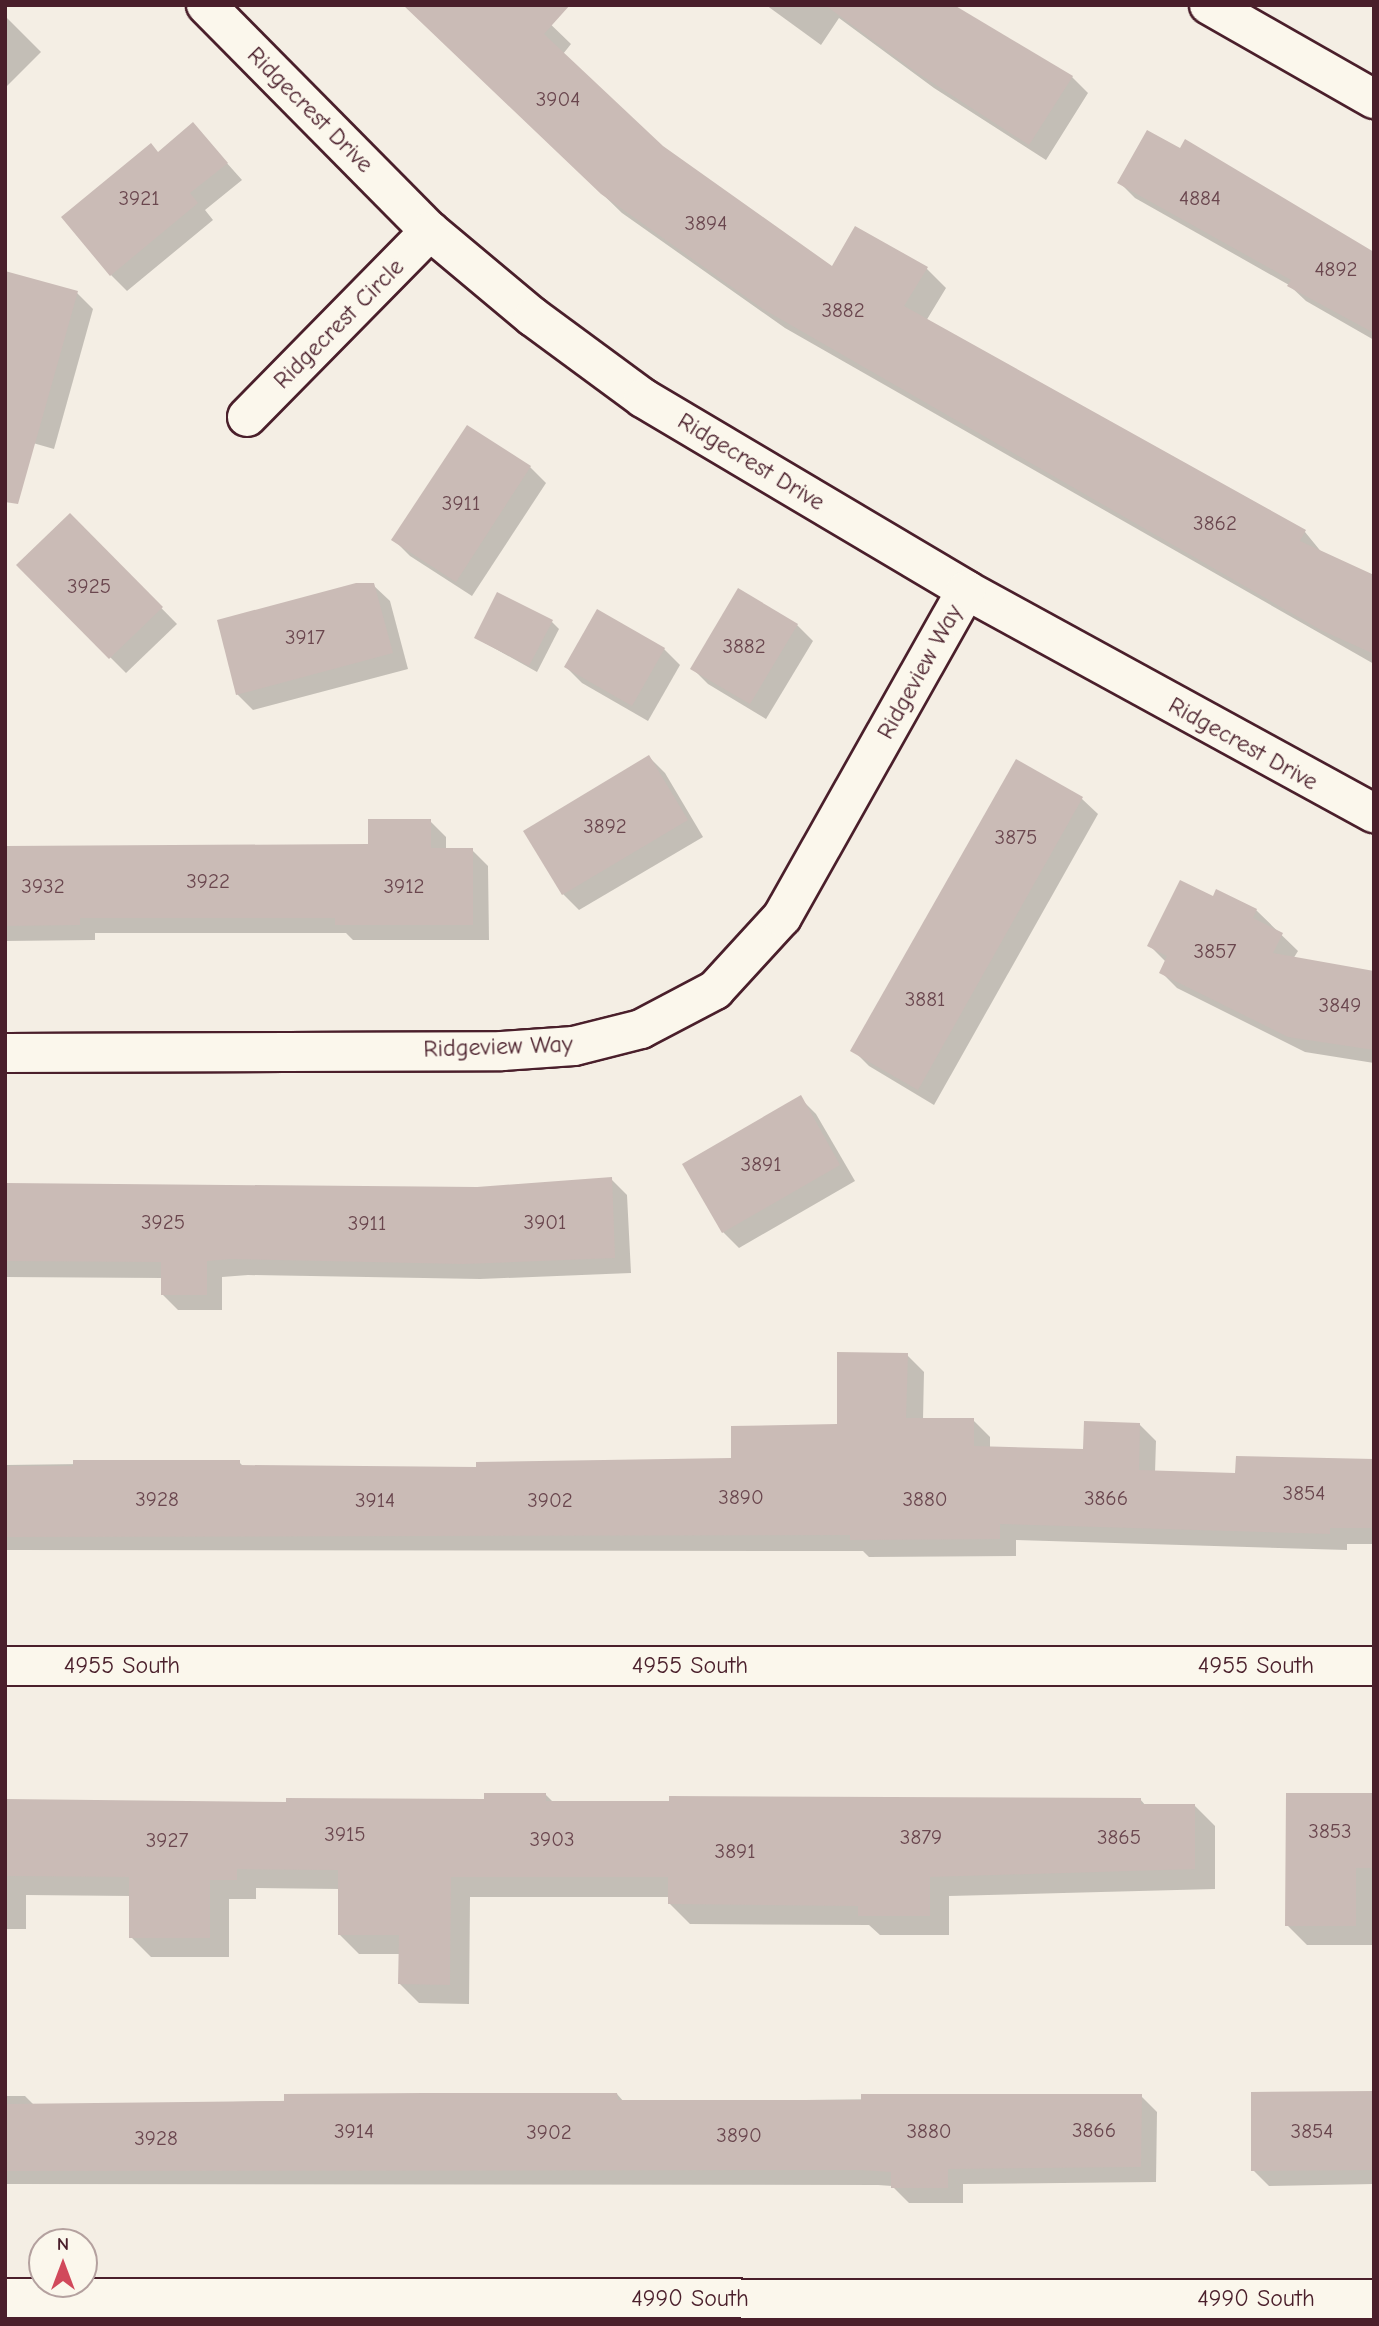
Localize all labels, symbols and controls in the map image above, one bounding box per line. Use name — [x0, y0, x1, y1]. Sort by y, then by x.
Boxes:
street label: Ridgecrest Drive — [241, 41, 379, 179]
house number: 3904 — [536, 86, 580, 112]
house number: 3921 — [118, 185, 160, 211]
house number: 4884 — [1179, 185, 1221, 211]
house number: 3894 — [685, 210, 727, 236]
street label: Ridgecrest Circle — [268, 253, 410, 395]
house number: 4892 — [1314, 256, 1358, 282]
house number: 3882 — [821, 297, 865, 323]
street label: Ridgecrest Drive — [672, 407, 830, 517]
house number: 3911 — [442, 490, 480, 516]
house number: 3862 — [1193, 510, 1237, 536]
house number: 3925 — [67, 573, 111, 599]
street label: Ridgeview Way — [871, 600, 969, 744]
house number: 3917 — [285, 624, 325, 650]
house number: 3882 — [722, 633, 766, 659]
street label: Ridgecrest Drive — [1163, 691, 1323, 797]
house number: 3892 — [583, 813, 627, 839]
house number: 3875 — [995, 824, 1037, 850]
house number: 3922 — [186, 868, 230, 894]
house number: 3932 — [21, 873, 65, 899]
house number: 3912 — [383, 873, 425, 899]
house number: 3857 — [1194, 938, 1236, 964]
house number: 3881 — [905, 986, 945, 1012]
house number: 3849 — [1319, 992, 1361, 1018]
street label: Ridgeview Way — [423, 1030, 573, 1064]
house number: 3891 — [741, 1151, 781, 1177]
house number: 3925 — [141, 1209, 185, 1235]
house number: 3901 — [524, 1209, 566, 1235]
house number: 3911 — [348, 1210, 386, 1236]
house number: 3854 — [1283, 1480, 1325, 1506]
house number: 3890 — [718, 1484, 764, 1510]
house number: 3866 — [1084, 1485, 1128, 1511]
house number: 3928 — [135, 1486, 179, 1512]
house number: 3880 — [902, 1486, 948, 1512]
house number: 3914 — [355, 1487, 395, 1513]
house number: 3902 — [527, 1487, 573, 1513]
street label: 4955 South — [64, 1652, 180, 1680]
street label: 4955 South — [632, 1652, 748, 1680]
street label: 4955 South — [1198, 1652, 1314, 1680]
house number: 3853 — [1308, 1818, 1352, 1844]
house number: 3915 — [324, 1821, 366, 1847]
house number: 3879 — [900, 1824, 942, 1850]
house number: 3865 — [1097, 1824, 1141, 1850]
house number: 3903 — [529, 1826, 575, 1852]
house number: 3927 — [146, 1827, 188, 1853]
house number: 3891 — [715, 1838, 755, 1864]
house number: 3866 — [1072, 2117, 1116, 2143]
house number: 3914 — [334, 2118, 374, 2144]
house number: 3880 — [906, 2118, 952, 2144]
house number: 3854 — [1291, 2118, 1333, 2144]
house number: 3902 — [526, 2119, 572, 2145]
house number: 3890 — [716, 2122, 762, 2148]
house number: 3928 — [134, 2125, 178, 2151]
north arrow — [28, 2228, 98, 2298]
text: N — [57, 2233, 69, 2255]
street label: 4990 South — [631, 2285, 749, 2313]
street label: 4990 South — [1197, 2285, 1315, 2313]

